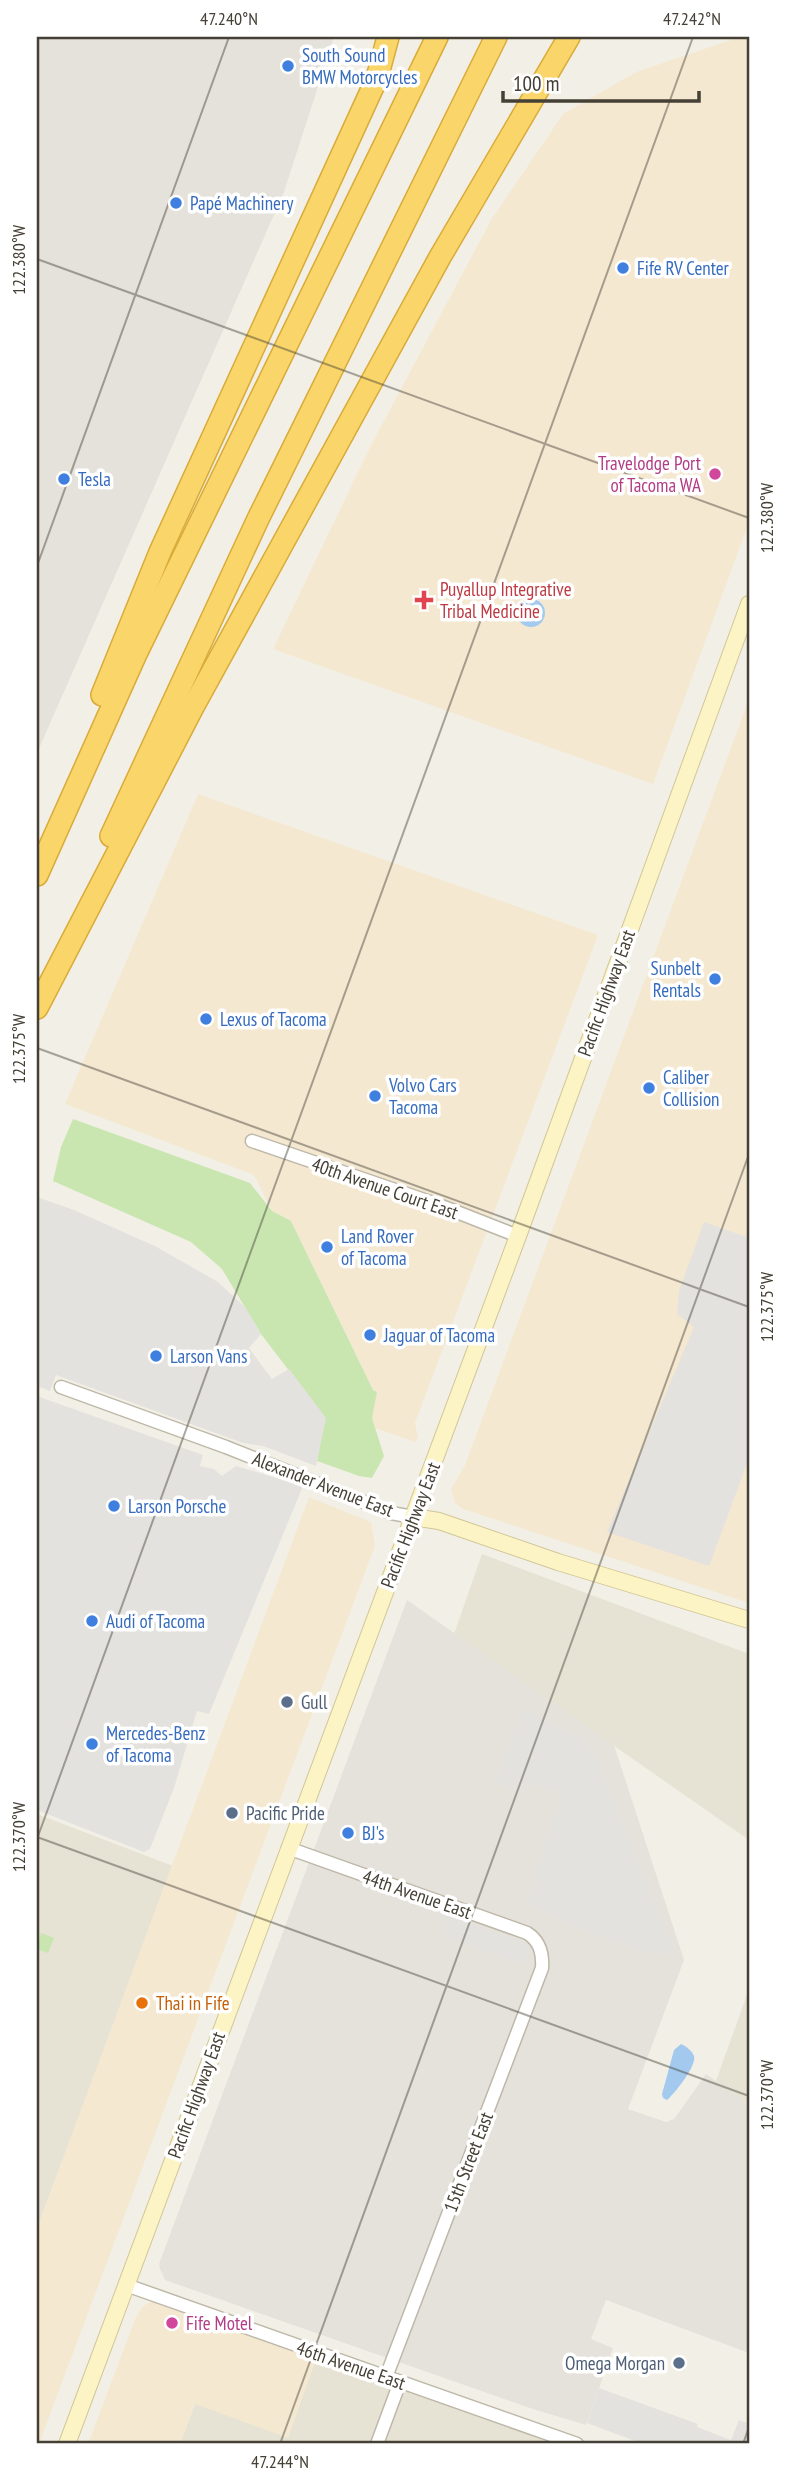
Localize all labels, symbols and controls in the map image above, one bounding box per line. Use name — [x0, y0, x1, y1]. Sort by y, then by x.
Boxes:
text: 47.240°N — [200, 7, 258, 30]
text: 47.242°N — [663, 7, 721, 30]
place label: South Sound BMW Motorcycles — [302, 43, 417, 89]
marker: South Sound BMW Motorcycles — [280, 58, 296, 74]
scale bar — [503, 60, 698, 104]
text: 100 m — [513, 70, 559, 97]
place label: Papé Machinery — [190, 191, 294, 215]
marker: Papé Machinery — [168, 195, 184, 211]
text: 122.380°W — [7, 225, 30, 295]
place label: Fife RV Center — [637, 256, 730, 280]
marker: Fife RV Center — [615, 260, 631, 276]
place label: Travelodge Port of Tacoma WA — [598, 451, 702, 497]
marker: Travelodge Port of Tacoma WA — [707, 466, 723, 482]
place label: Tesla — [78, 467, 111, 491]
marker: Tesla — [56, 471, 72, 487]
text: 122.380°W — [755, 483, 778, 553]
place label: Puyallup Integrative Tribal Medicine — [440, 577, 572, 623]
marker: Puyallup Integrative Tribal Medicine — [414, 590, 434, 610]
street label: Pacific Highway East — [572, 926, 640, 1060]
place label: Sunbelt Rentals — [651, 956, 702, 1002]
marker: Sunbelt Rentals — [707, 971, 723, 987]
place label: Lexus of Tacoma — [220, 1007, 327, 1031]
marker: Lexus of Tacoma — [198, 1011, 214, 1027]
text: 122.375°W — [7, 1014, 30, 1084]
place label: Caliber Collision — [663, 1065, 719, 1111]
place label: Volvo Cars Tacoma — [388, 1073, 457, 1119]
marker: Caliber Collision — [641, 1080, 657, 1096]
marker: Volvo Cars Tacoma — [367, 1088, 383, 1104]
street label: 40th Avenue Court East — [309, 1152, 462, 1225]
place label: Land Rover of Tacoma — [341, 1224, 414, 1270]
marker: Land Rover of Tacoma — [319, 1239, 335, 1255]
text: 122.375°W — [755, 1272, 778, 1342]
place label: Jaguar of Tacoma — [383, 1323, 495, 1347]
marker: Jaguar of Tacoma — [362, 1327, 378, 1343]
place label: Larson Vans — [170, 1344, 247, 1368]
marker: Larson Vans — [148, 1348, 164, 1364]
street label: Alexander Avenue East — [249, 1446, 398, 1522]
street label: Pacific Highway East — [375, 1458, 445, 1591]
place label: Larson Porsche — [128, 1494, 226, 1518]
marker: Larson Porsche — [106, 1498, 122, 1514]
place label: Audi of Tacoma — [106, 1609, 205, 1633]
marker: Audi of Tacoma — [84, 1613, 100, 1629]
place label: Gull — [301, 1690, 328, 1714]
marker: Gull — [279, 1694, 295, 1710]
place label: Mercedes-Benz of Tacoma — [106, 1721, 206, 1767]
marker: Mercedes-Benz of Tacoma — [84, 1736, 100, 1752]
place label: Pacific Pride — [246, 1801, 325, 1825]
text: 122.370°W — [7, 1802, 30, 1872]
marker: Pacific Pride — [224, 1805, 240, 1821]
place label: BJ's — [362, 1821, 384, 1845]
marker: BJ's — [340, 1825, 356, 1841]
street label: 44th Avenue East — [359, 1864, 475, 1924]
place label: Thai in Fife — [156, 1991, 230, 2015]
marker: Thai in Fife — [134, 1995, 150, 2011]
street label: Pacific Highway East — [162, 2028, 230, 2162]
text: 122.370°W — [755, 2060, 778, 2130]
street label: 15th Street East — [438, 2108, 498, 2216]
place label: Fife Motel — [186, 2311, 253, 2335]
marker: Fife Motel — [164, 2315, 180, 2331]
street label: 46th Avenue East — [293, 2335, 409, 2395]
place label: Omega Morgan — [565, 2351, 665, 2375]
marker: Omega Morgan — [671, 2355, 687, 2371]
text: 47.244°N — [251, 2450, 309, 2473]

